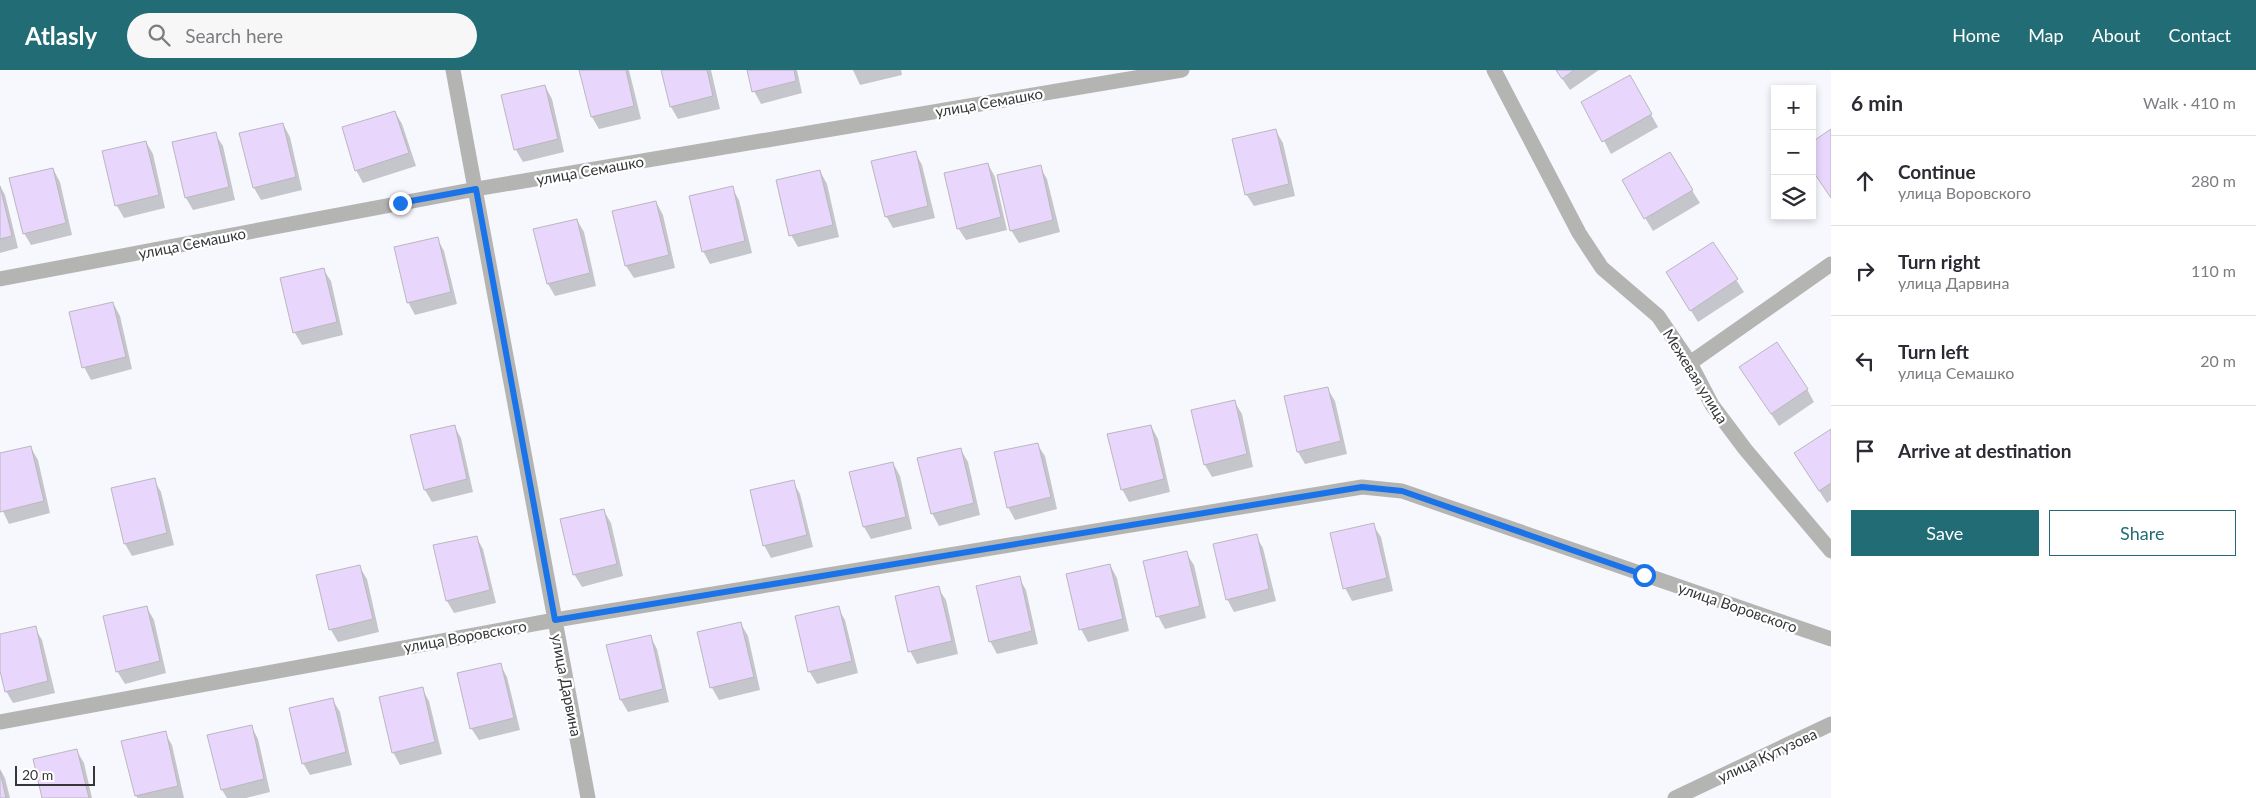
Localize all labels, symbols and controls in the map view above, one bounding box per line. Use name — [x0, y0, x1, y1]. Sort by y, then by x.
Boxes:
search box — [127, 13, 477, 58]
text: Atlasly — [25, 21, 97, 50]
icon: search — [145, 21, 173, 49]
text: Search here — [185, 24, 283, 47]
text: Home — [1952, 24, 2000, 46]
text: Map — [2028, 24, 2064, 46]
text: About — [2092, 24, 2141, 46]
text: Contact — [2169, 24, 2231, 46]
street label: улица Семашко — [934, 84, 1044, 120]
map controls — [1771, 85, 1816, 220]
button: + — [1771, 85, 1816, 130]
text: 6 min — [1851, 90, 1903, 115]
text: Walk · 410 m — [2143, 93, 2236, 112]
button: − — [1771, 130, 1816, 175]
street label: улица Семашко — [535, 152, 645, 188]
text: Continue — [1898, 160, 1976, 183]
icon: ahead — [1851, 167, 1879, 195]
text: 280 m — [2191, 171, 2236, 190]
button: layers — [1771, 175, 1816, 220]
text: улица Воровского — [1898, 183, 2031, 202]
route end — [389, 192, 412, 215]
street label: улица Семашко — [137, 224, 247, 262]
text: Turn right — [1898, 250, 1980, 273]
icon: right — [1851, 257, 1879, 285]
text: 110 m — [2191, 261, 2236, 280]
text: улица Дарвина — [1898, 273, 2009, 292]
street label: Межевая улица — [1660, 325, 1732, 427]
text: Turn left — [1898, 340, 1969, 363]
icon: left — [1851, 347, 1879, 375]
text: 20 m — [2200, 351, 2236, 370]
text: улица Семашко — [1898, 363, 2014, 382]
icon: arrive — [1851, 437, 1879, 465]
text: Arrive at destination — [1898, 439, 2071, 462]
button: Save — [1851, 510, 2039, 556]
button: Share — [2049, 510, 2236, 556]
route start — [1633, 564, 1656, 587]
street label: улица Воровского — [1676, 578, 1800, 636]
street label: улица Воровского — [402, 616, 528, 656]
street label: улица Дарвина — [548, 632, 586, 738]
street label: улица Кутузова — [1715, 724, 1819, 786]
scale bar — [15, 763, 95, 786]
text: 20 m — [22, 766, 53, 783]

